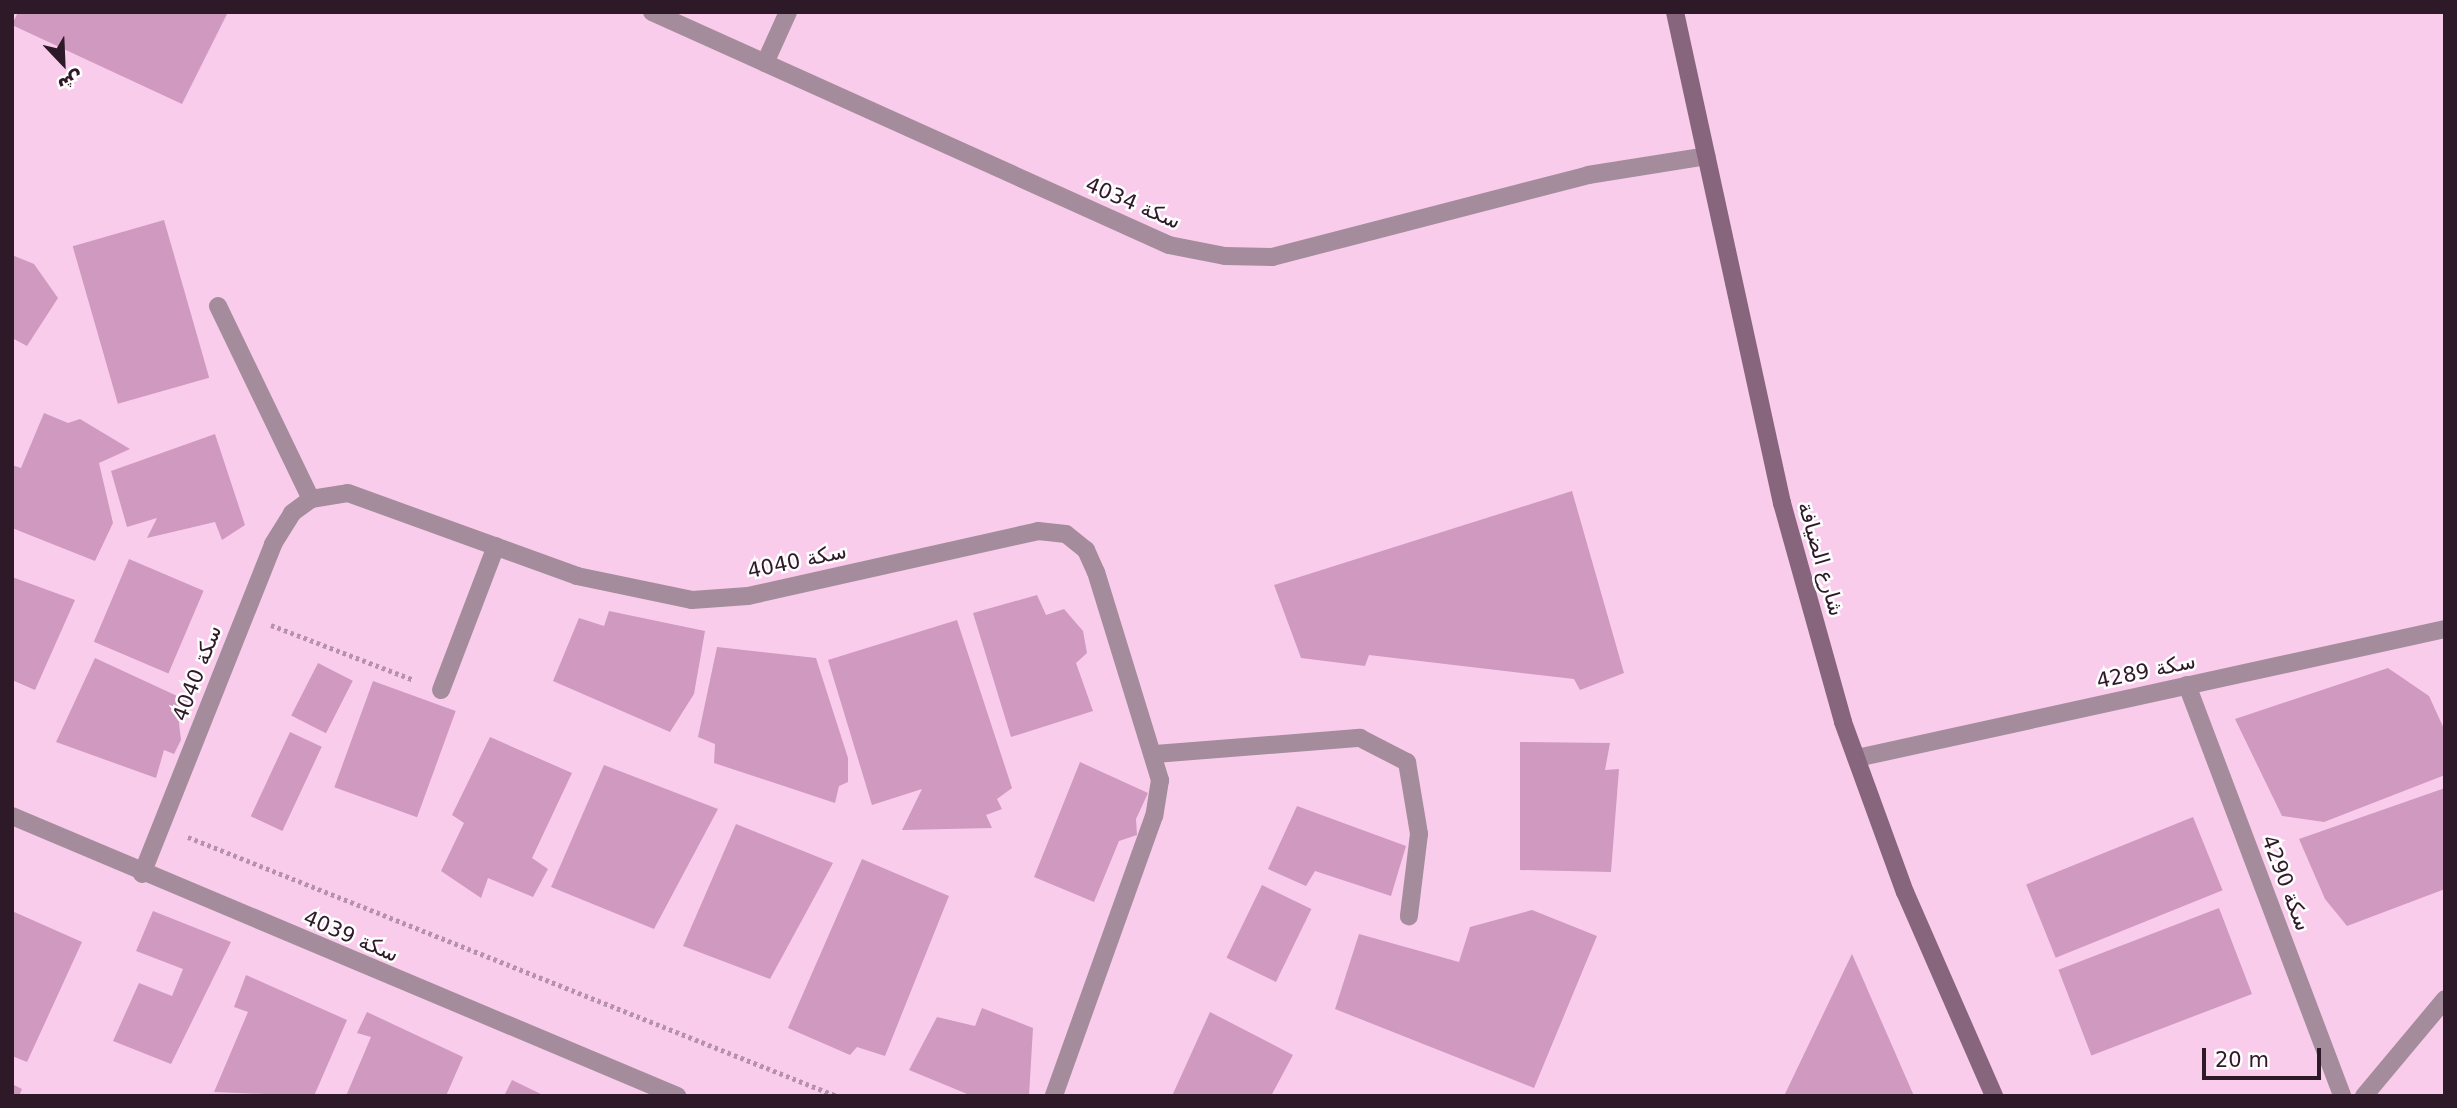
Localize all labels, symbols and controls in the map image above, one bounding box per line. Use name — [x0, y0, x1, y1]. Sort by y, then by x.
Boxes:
north arrow — [28, 28, 98, 98]
text: ش — [55, 67, 88, 98]
street label: سكة 4034 — [1082, 172, 1184, 234]
street label: شارع الضيافة — [1793, 499, 1849, 619]
street label: سكة 4040 — [745, 538, 849, 584]
street label: سكة 4040 — [167, 622, 227, 724]
street label: سكة 4289 — [2094, 648, 2198, 694]
street label: سكة 4290 — [2256, 832, 2316, 934]
street label: سكة 4039 — [300, 905, 402, 967]
scale bar — [2205, 1034, 2324, 1078]
text: 20 m — [2215, 1048, 2269, 1072]

